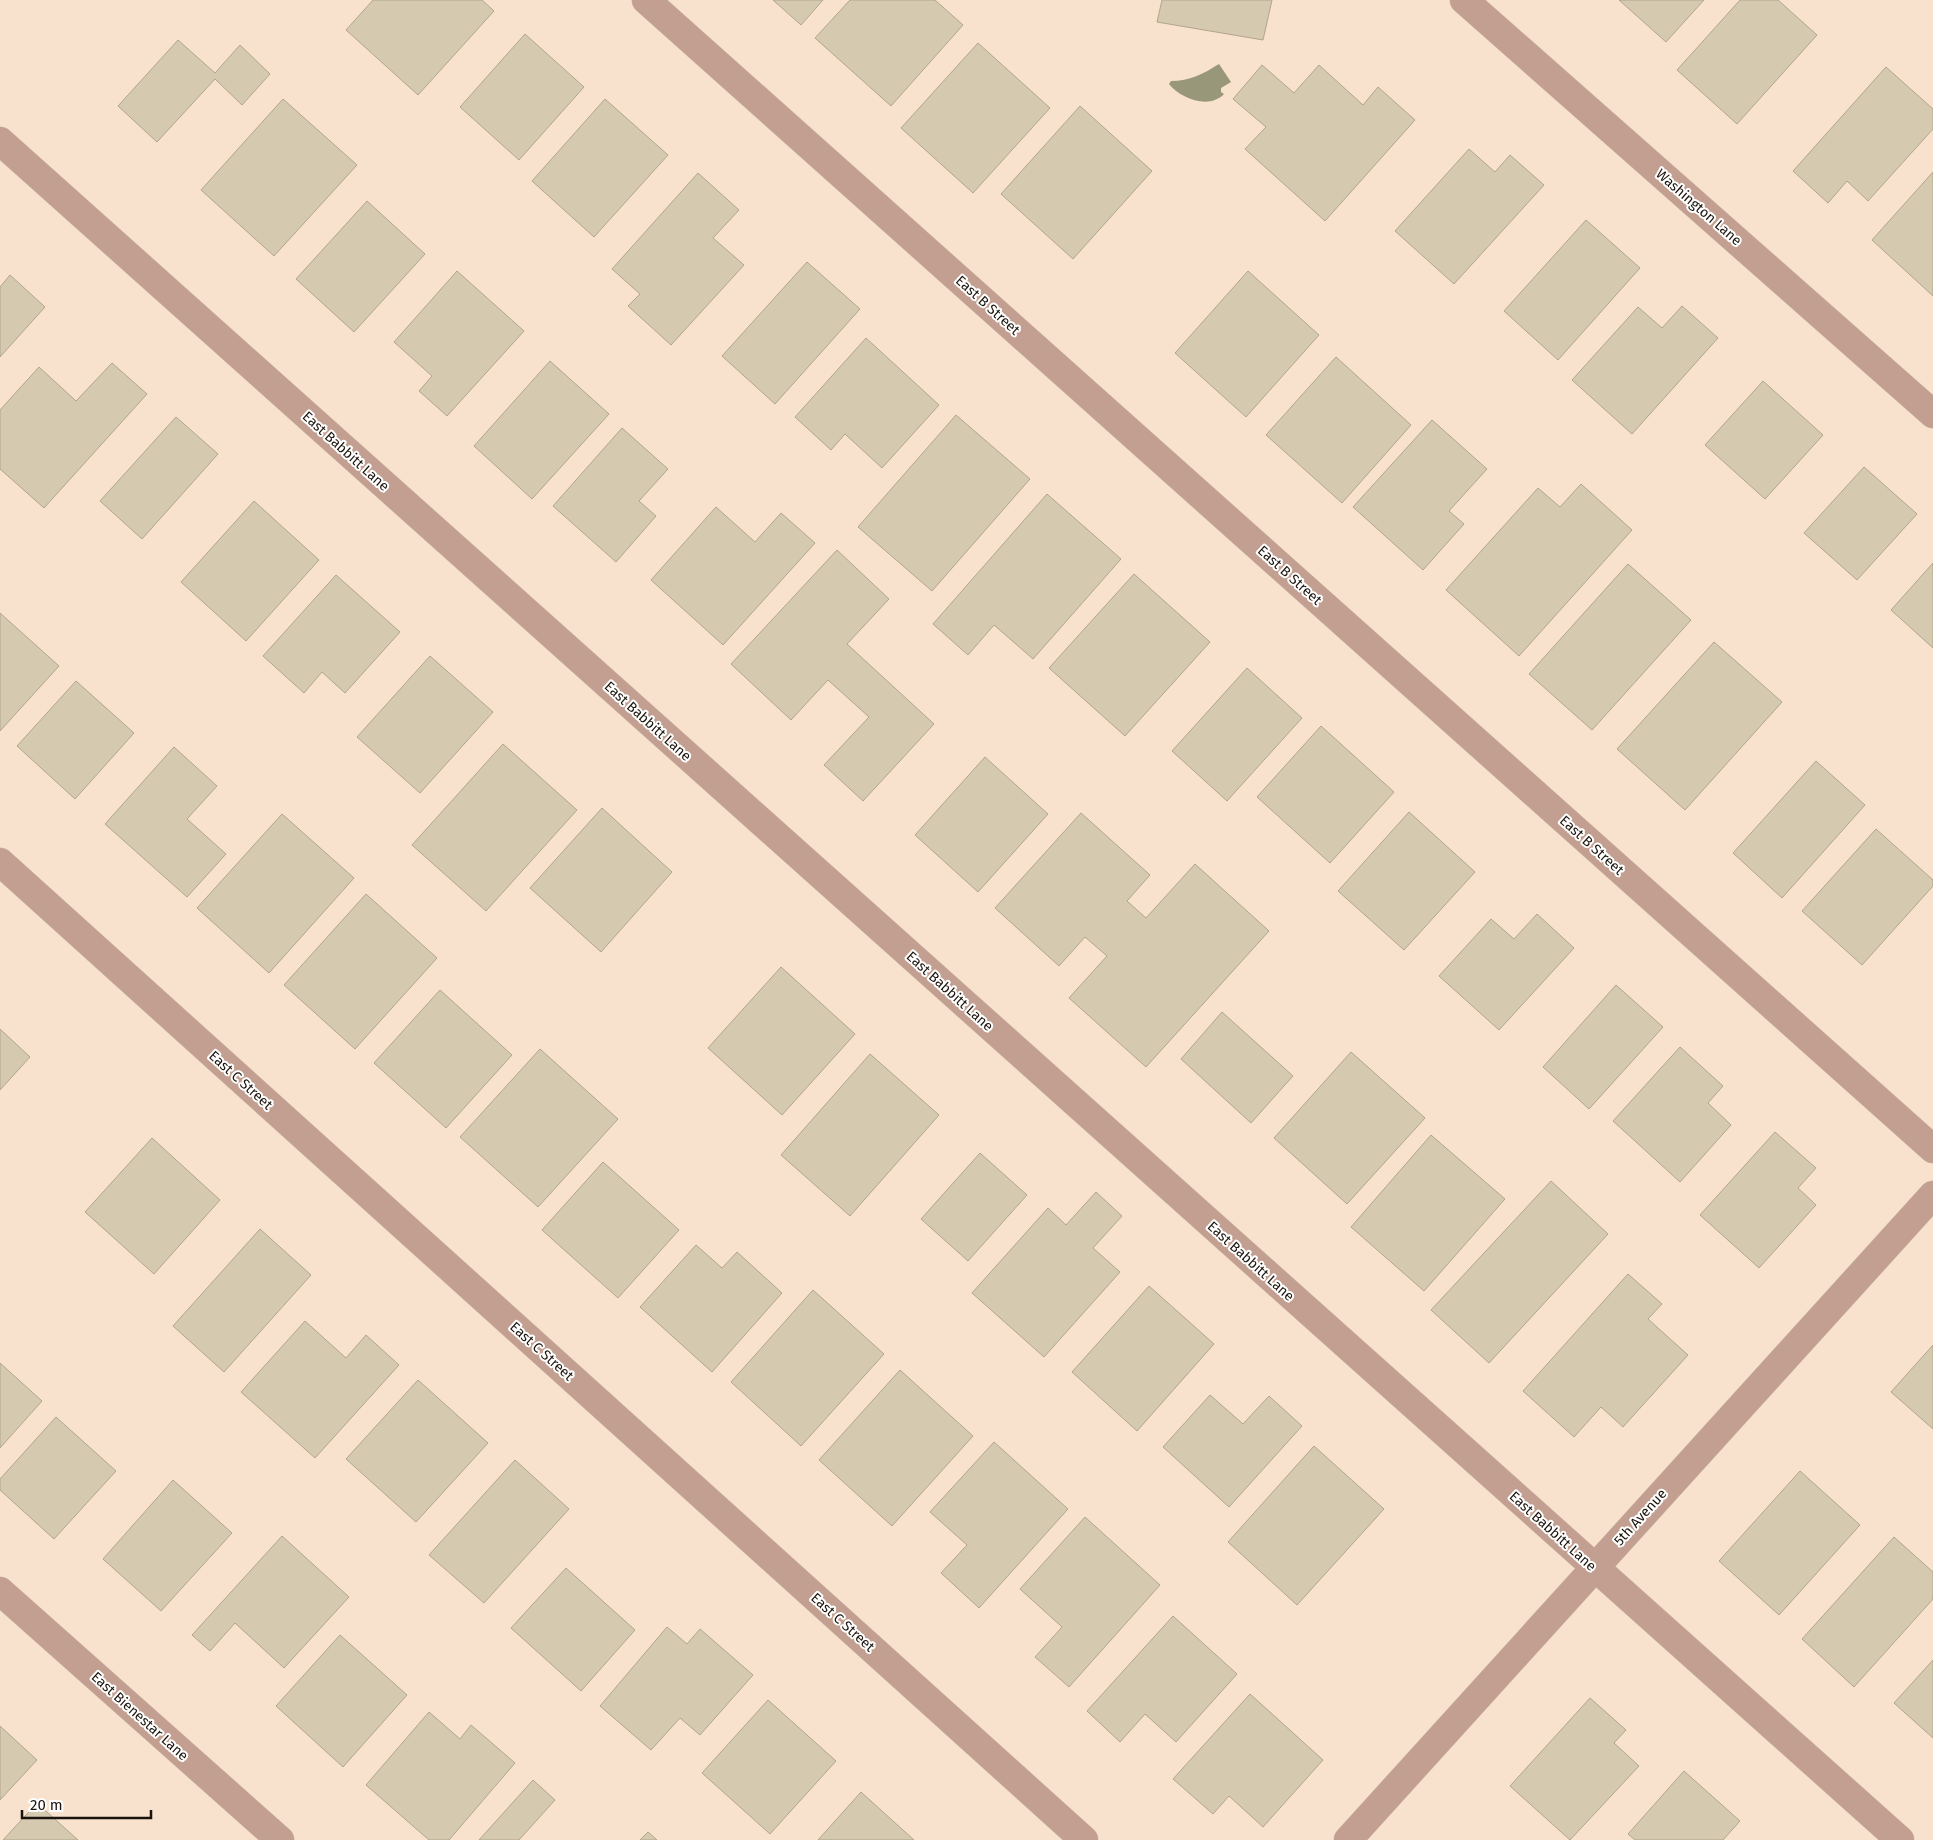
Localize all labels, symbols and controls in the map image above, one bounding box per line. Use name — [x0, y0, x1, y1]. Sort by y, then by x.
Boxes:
street label: Washington Lane — [1652, 166, 1745, 249]
street label: East B Street — [952, 272, 1024, 339]
street label: East Babbitt Lane — [299, 408, 393, 495]
street label: East B Street — [1254, 542, 1326, 609]
street label: East Babbitt Lane — [601, 678, 695, 765]
street label: East B Street — [1556, 812, 1628, 879]
street label: East Babbitt Lane — [903, 948, 997, 1035]
street label: East C Street — [205, 1047, 277, 1114]
street label: East Babbitt Lane — [1204, 1218, 1298, 1305]
street label: East C Street — [506, 1318, 578, 1385]
street label: 5th Avenue — [1611, 1486, 1670, 1549]
street label: East Babbitt Lane — [1506, 1488, 1600, 1575]
street label: East C Street — [807, 1589, 879, 1656]
street label: East Bienestar Lane — [88, 1668, 192, 1764]
scale bar — [22, 1788, 151, 1820]
text: 20 m — [30, 1796, 63, 1814]

